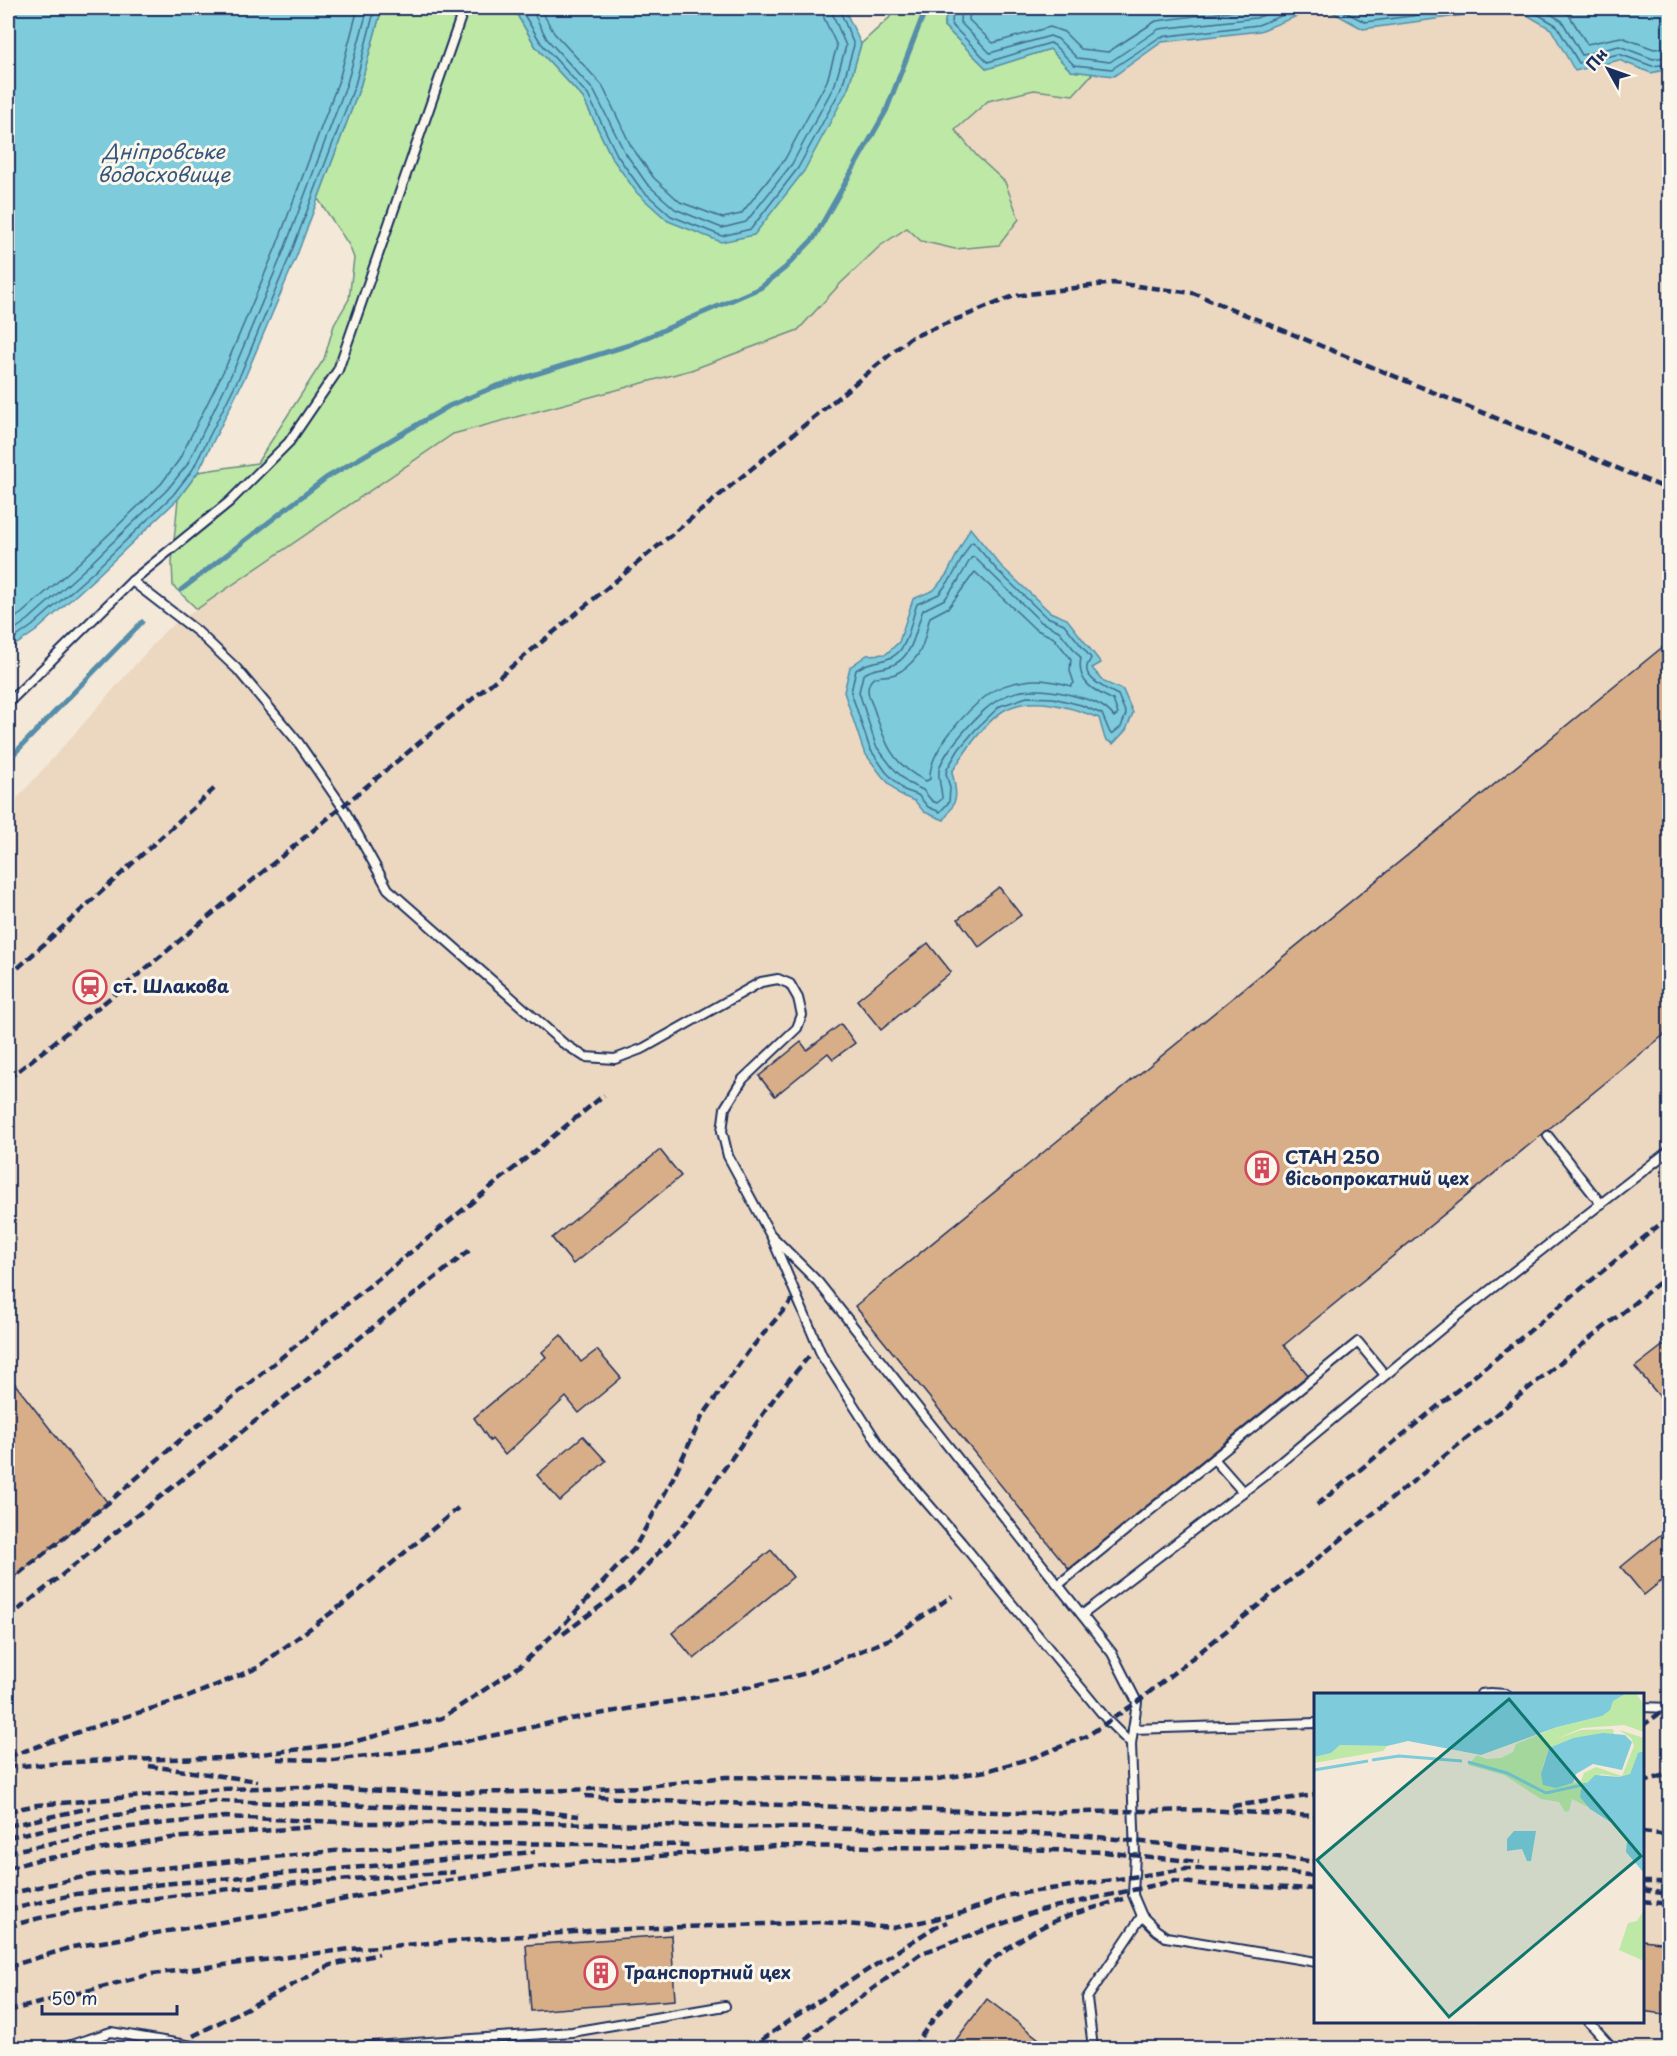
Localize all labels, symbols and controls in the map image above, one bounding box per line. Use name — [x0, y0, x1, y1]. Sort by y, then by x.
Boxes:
north arrow — [1578, 39, 1638, 99]
text: Пн — [1579, 42, 1612, 75]
water label: Дніпровське водосховище — [97, 136, 231, 189]
station icon: ст. Шлакова — [72, 969, 108, 1005]
place label: ст. Шлакова — [113, 972, 229, 999]
place label: СТАН 250 вісьопрокатний цех — [1285, 1143, 1469, 1191]
building icon: СТАН 250 вісьопрокатний цех — [1244, 1150, 1280, 1186]
inset map — [1314, 1693, 1644, 2023]
building icon: Транспортний цех — [583, 1955, 619, 1991]
place label: Транспортний цех — [624, 1958, 791, 1985]
scale bar — [42, 1978, 177, 2016]
text: 50 m — [51, 1984, 98, 2011]

